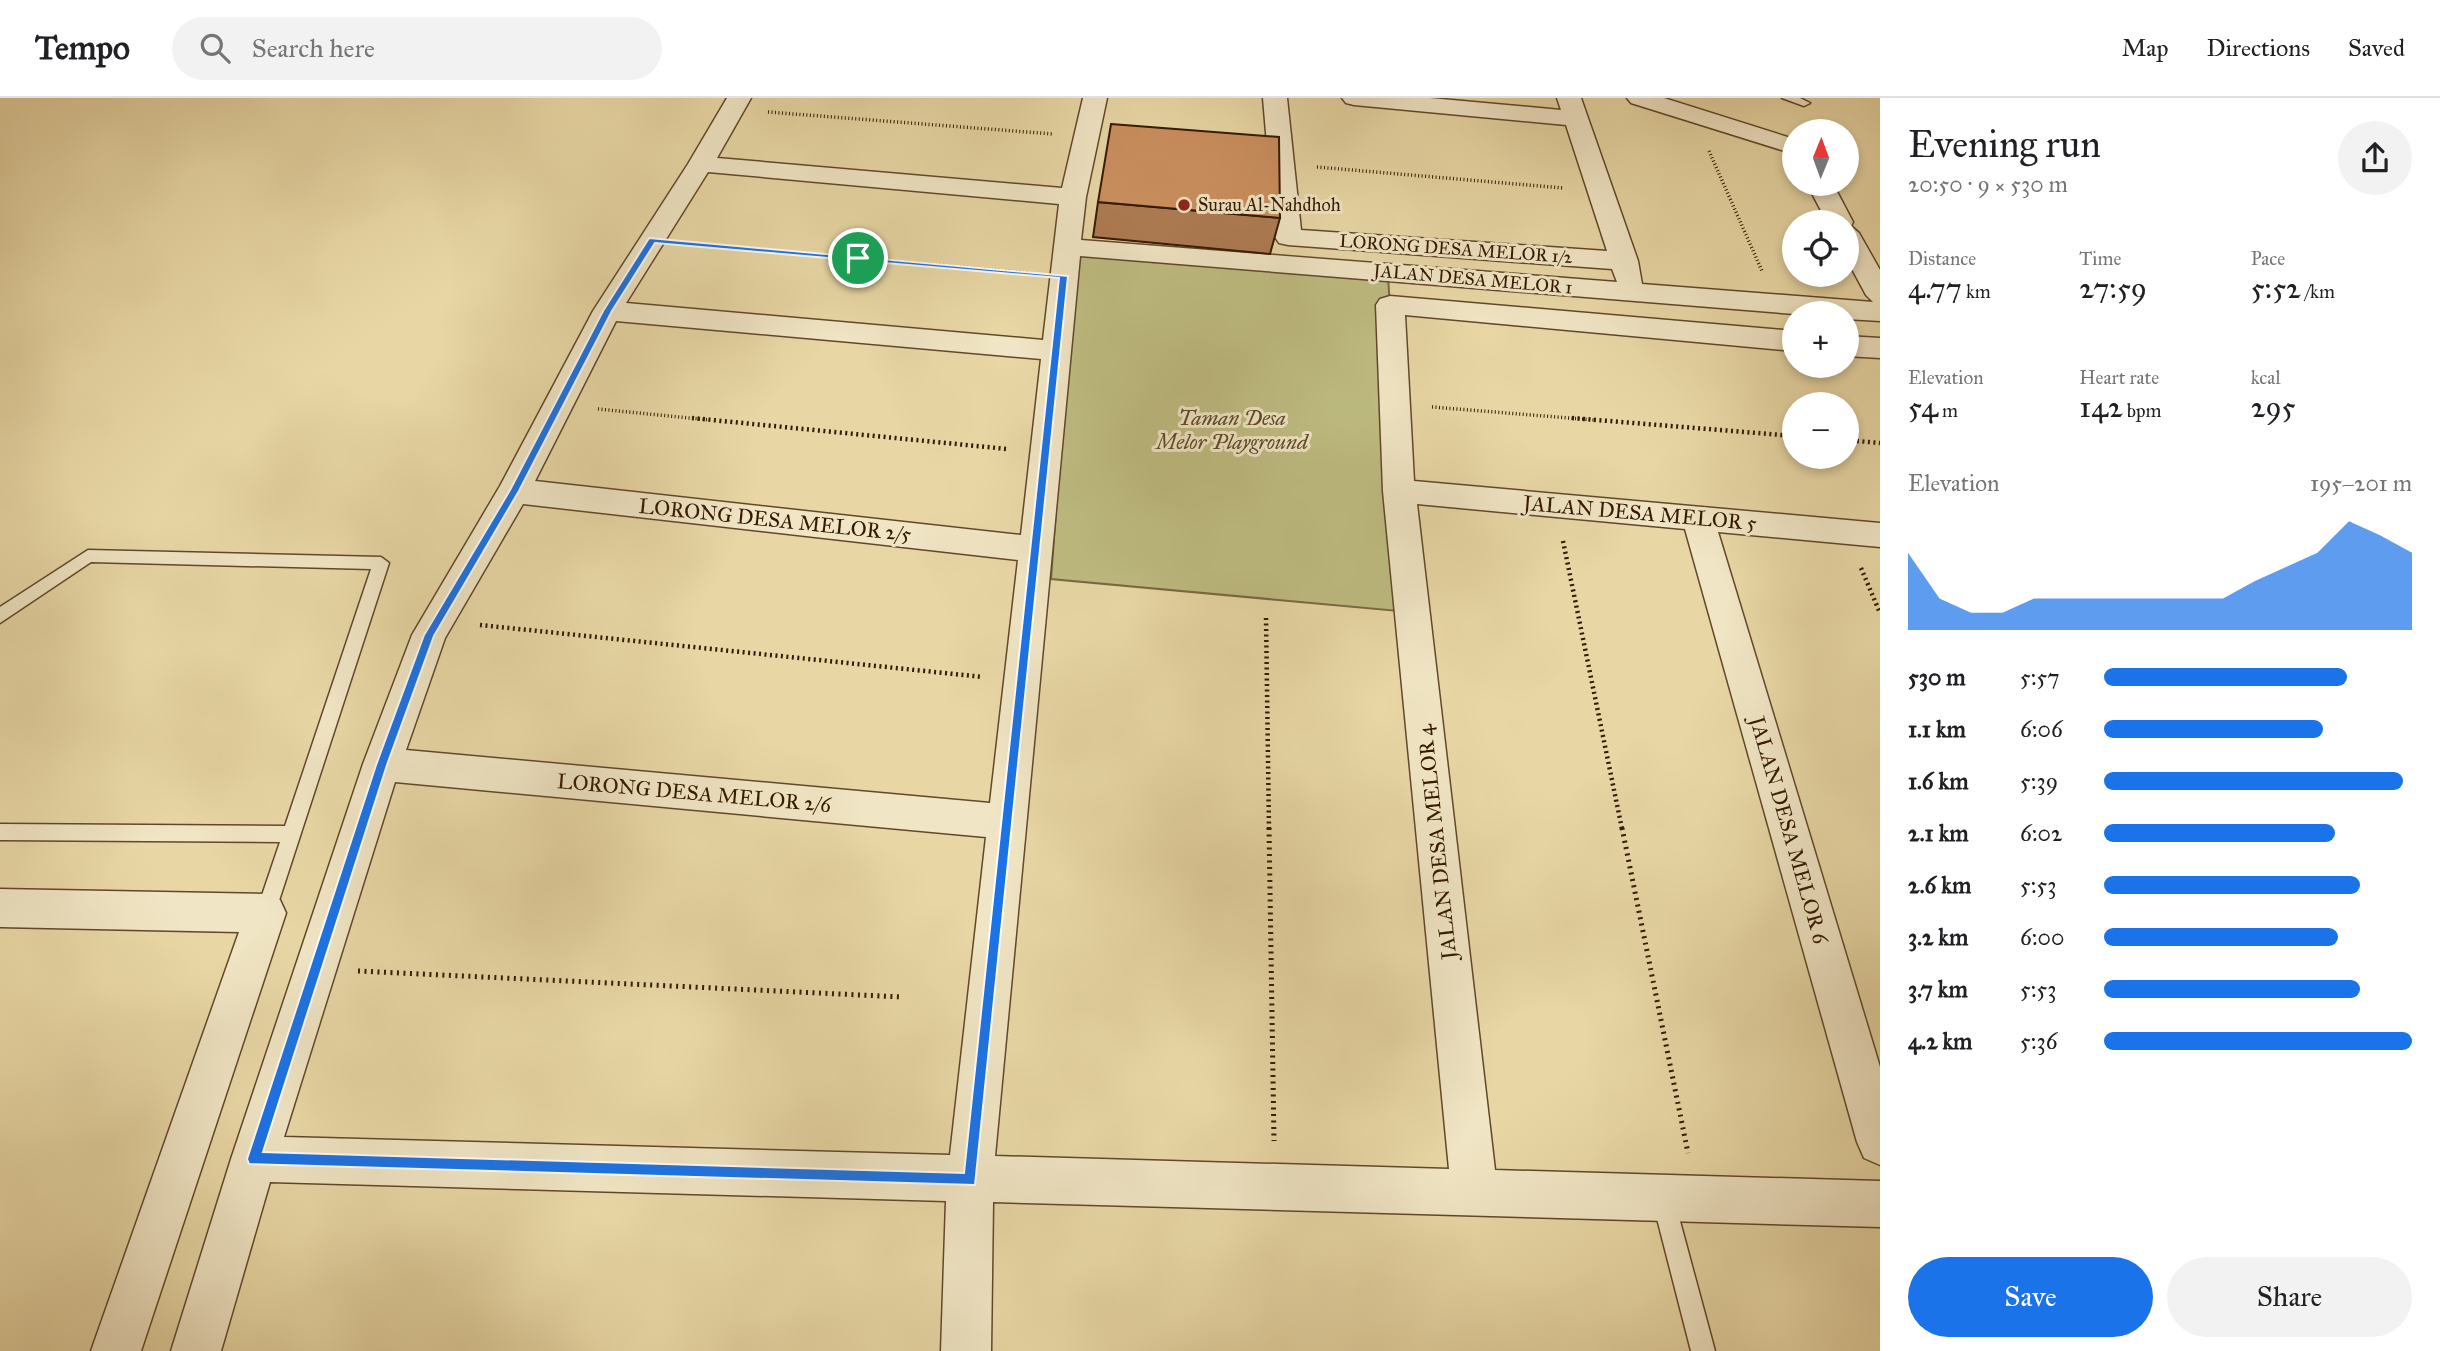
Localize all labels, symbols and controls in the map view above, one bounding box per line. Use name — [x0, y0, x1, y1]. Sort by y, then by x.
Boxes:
search box — [172, 17, 662, 80]
text: Tempo — [35, 28, 130, 68]
icon: search — [196, 29, 234, 67]
text: Search here — [252, 32, 375, 64]
text: Map — [2122, 33, 2169, 63]
text: Directions — [2207, 33, 2310, 63]
text: Saved — [2348, 33, 2405, 63]
north arrow — [1782, 119, 1858, 196]
map controls — [1782, 119, 1859, 469]
text: Evening run — [1908, 121, 2101, 167]
button: share — [2338, 121, 2412, 195]
text: 20:50 · 9 × 530 m — [1908, 170, 2068, 198]
place label: Surau Al-Nahdhoh — [1198, 194, 1341, 216]
marker: Surau Al-Nahdhoh — [1176, 197, 1192, 213]
button: locate — [1782, 210, 1859, 287]
pin — [828, 228, 888, 288]
street label: LORONG DESA MELOR 1/2 — [1339, 230, 1573, 268]
icon: arrive — [839, 239, 877, 277]
text: Distance — [1908, 247, 1976, 270]
text: Time — [2079, 247, 2121, 270]
text: Pace — [2251, 247, 2285, 270]
street label: JALAN DESA MELOR 1 — [1371, 259, 1573, 300]
text: 4.77 — [1908, 270, 1962, 306]
text: 27:59 — [2079, 270, 2147, 306]
text: 5:52 — [2251, 270, 2301, 306]
text: km — [1962, 280, 1991, 303]
text: /km — [2301, 280, 2335, 303]
button: + — [1782, 301, 1859, 378]
text: Elevation — [1908, 366, 1983, 389]
text: Heart rate — [2079, 366, 2159, 389]
text: kcal — [2251, 366, 2281, 389]
text: 54 — [1908, 389, 1938, 425]
text: 142 — [2079, 389, 2123, 425]
text: 295 — [2251, 389, 2296, 425]
button: − — [1782, 392, 1859, 469]
text: m — [1938, 399, 1958, 422]
text: bpm — [2123, 399, 2161, 422]
park label: Taman Desa Melor Playground — [1154, 405, 1310, 455]
text: Elevation — [1908, 469, 1999, 497]
text: 195–201 m — [2310, 469, 2412, 497]
street label: JALAN DESA MELOR 5 — [1520, 490, 1758, 536]
street label: LORONG DESA MELOR 2/5 — [637, 493, 913, 547]
text: 530 m — [1908, 663, 1966, 691]
text: 5:57 — [2020, 663, 2059, 691]
street label: JALAN DESA MELOR 6 — [1744, 711, 1834, 948]
text: 1.1 km — [1908, 715, 1966, 743]
text: 6:06 — [2020, 715, 2063, 743]
street label: JALAN DESA MELOR 4 — [1412, 722, 1462, 963]
text: 1.6 km — [1908, 767, 1969, 795]
text: 5:39 — [2020, 767, 2058, 795]
street label: LORONG DESA MELOR 2/6 — [556, 768, 833, 818]
text: 2.1 km — [1908, 819, 1969, 847]
text: 6:02 — [2020, 819, 2062, 847]
text: 2.6 km — [1908, 871, 1971, 899]
text: 5:53 — [2020, 871, 2056, 899]
text: 3.2 km — [1908, 923, 1968, 951]
text: 6:00 — [2020, 923, 2064, 951]
text: 3.7 km — [1908, 975, 1968, 1003]
text: 5:53 — [2020, 975, 2056, 1003]
text: 4.2 km — [1908, 1027, 1972, 1055]
text: 5:36 — [2020, 1027, 2057, 1055]
button: Save — [1908, 1257, 2153, 1337]
button: Share — [2167, 1257, 2412, 1337]

